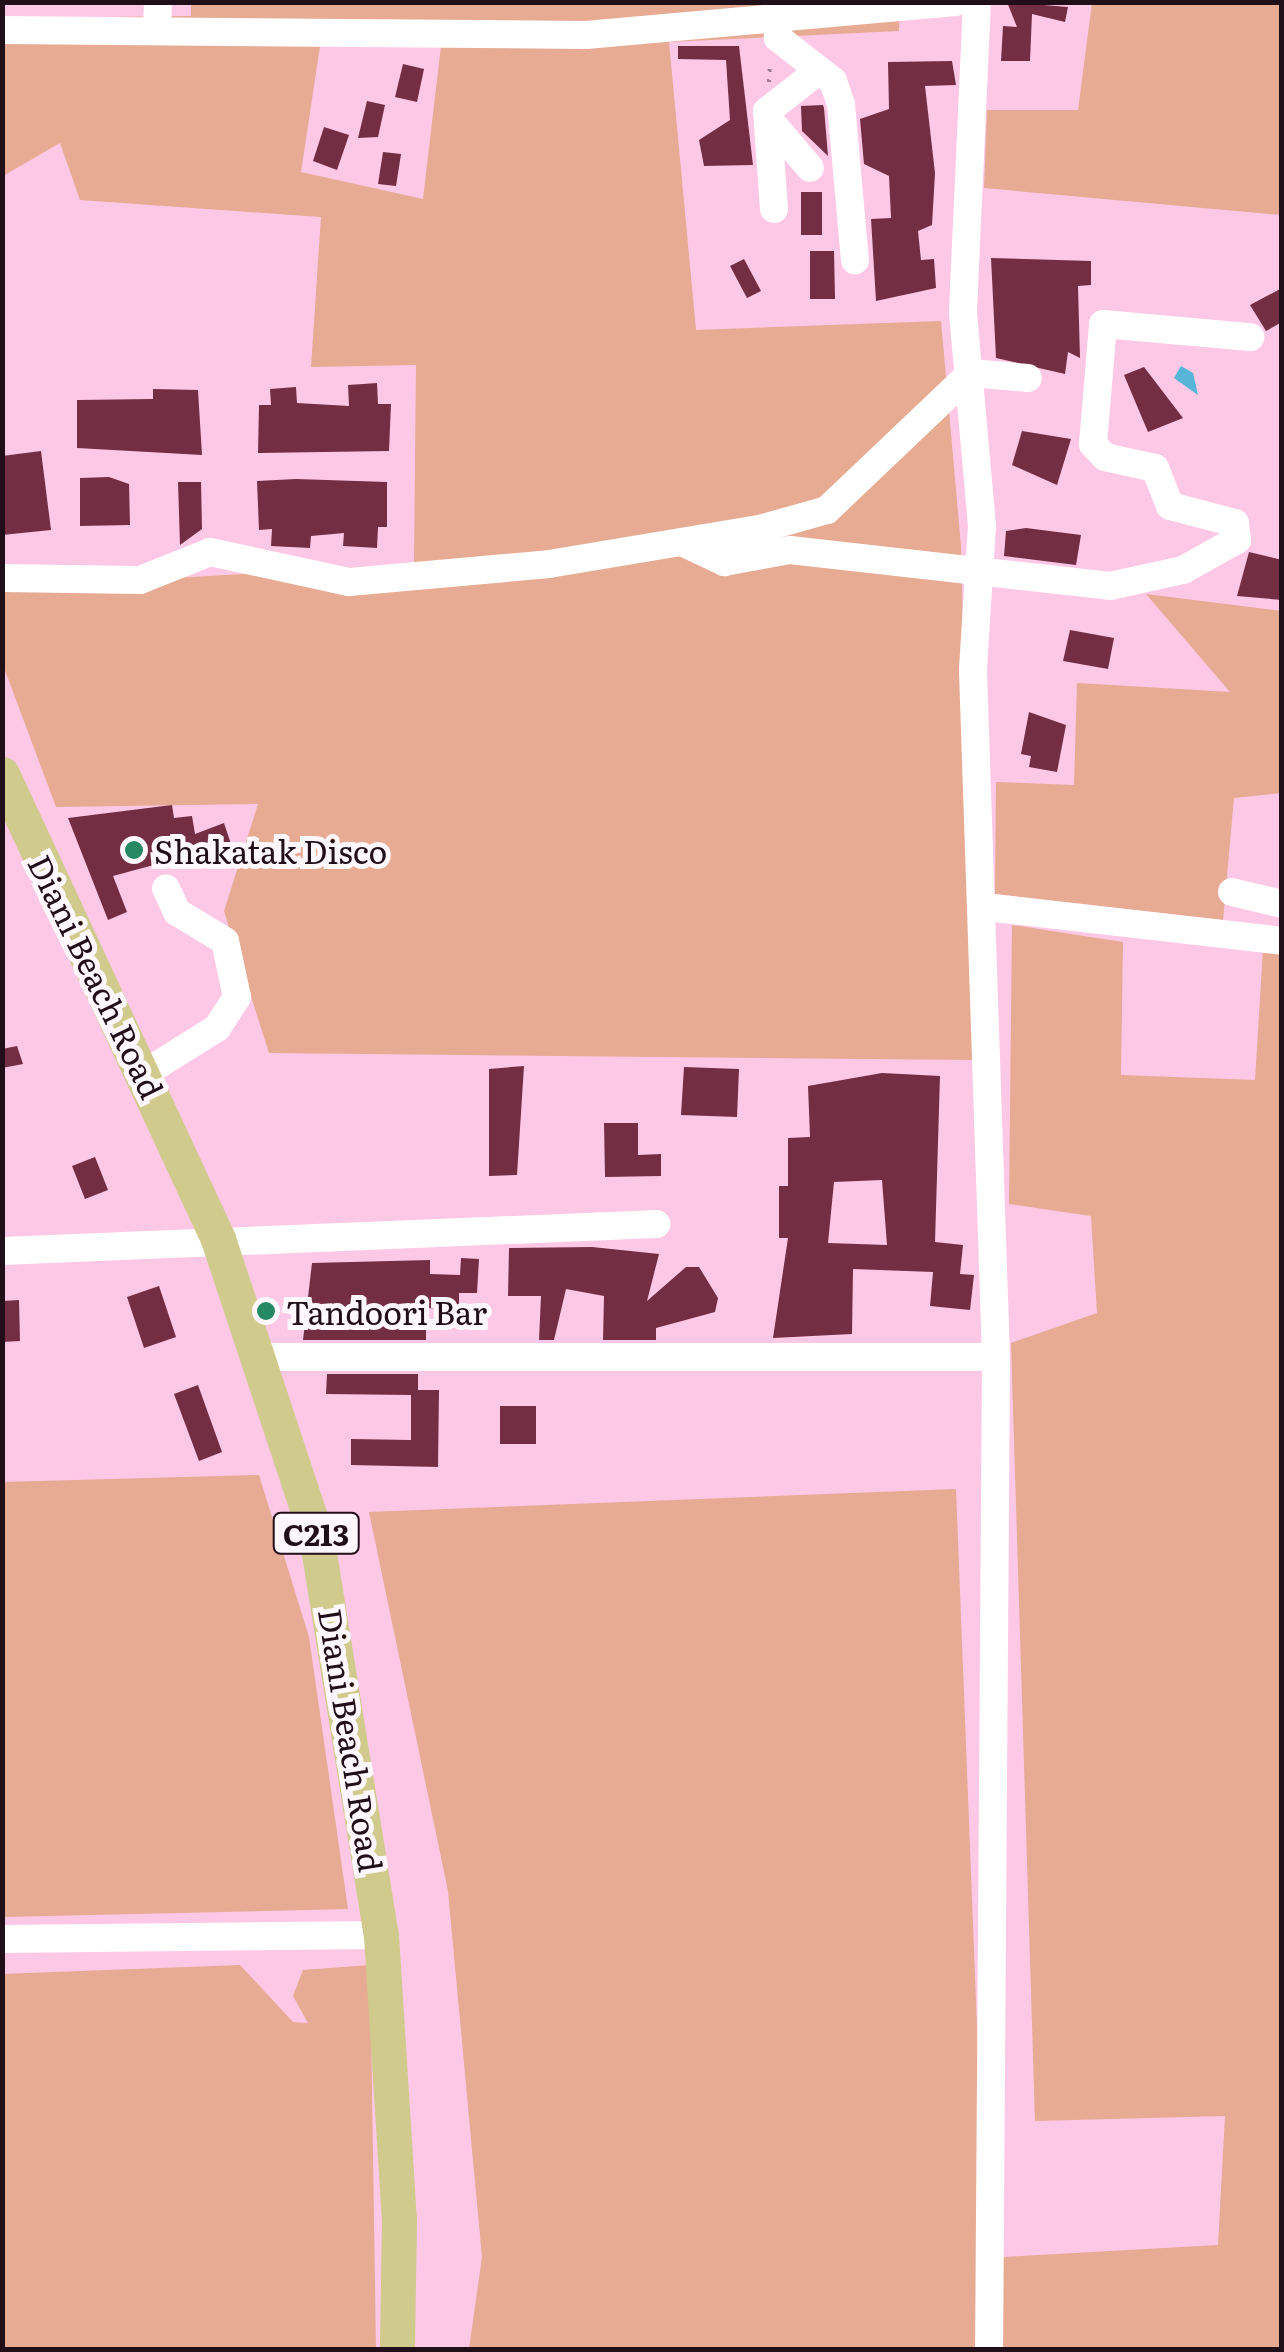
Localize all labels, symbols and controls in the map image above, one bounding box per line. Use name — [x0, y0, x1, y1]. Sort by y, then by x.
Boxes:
place label: Shakatak Disco — [154, 831, 387, 869]
marker: Shakatak Disco — [123, 839, 145, 861]
street label: Diani Beach Road — [21, 848, 173, 1104]
place label: Tandoori Bar — [286, 1292, 487, 1330]
marker: Tandoori Bar — [255, 1300, 277, 1322]
road number: C213 — [271, 1508, 361, 1558]
street label: Diani Beach Road — [312, 1606, 392, 1874]

